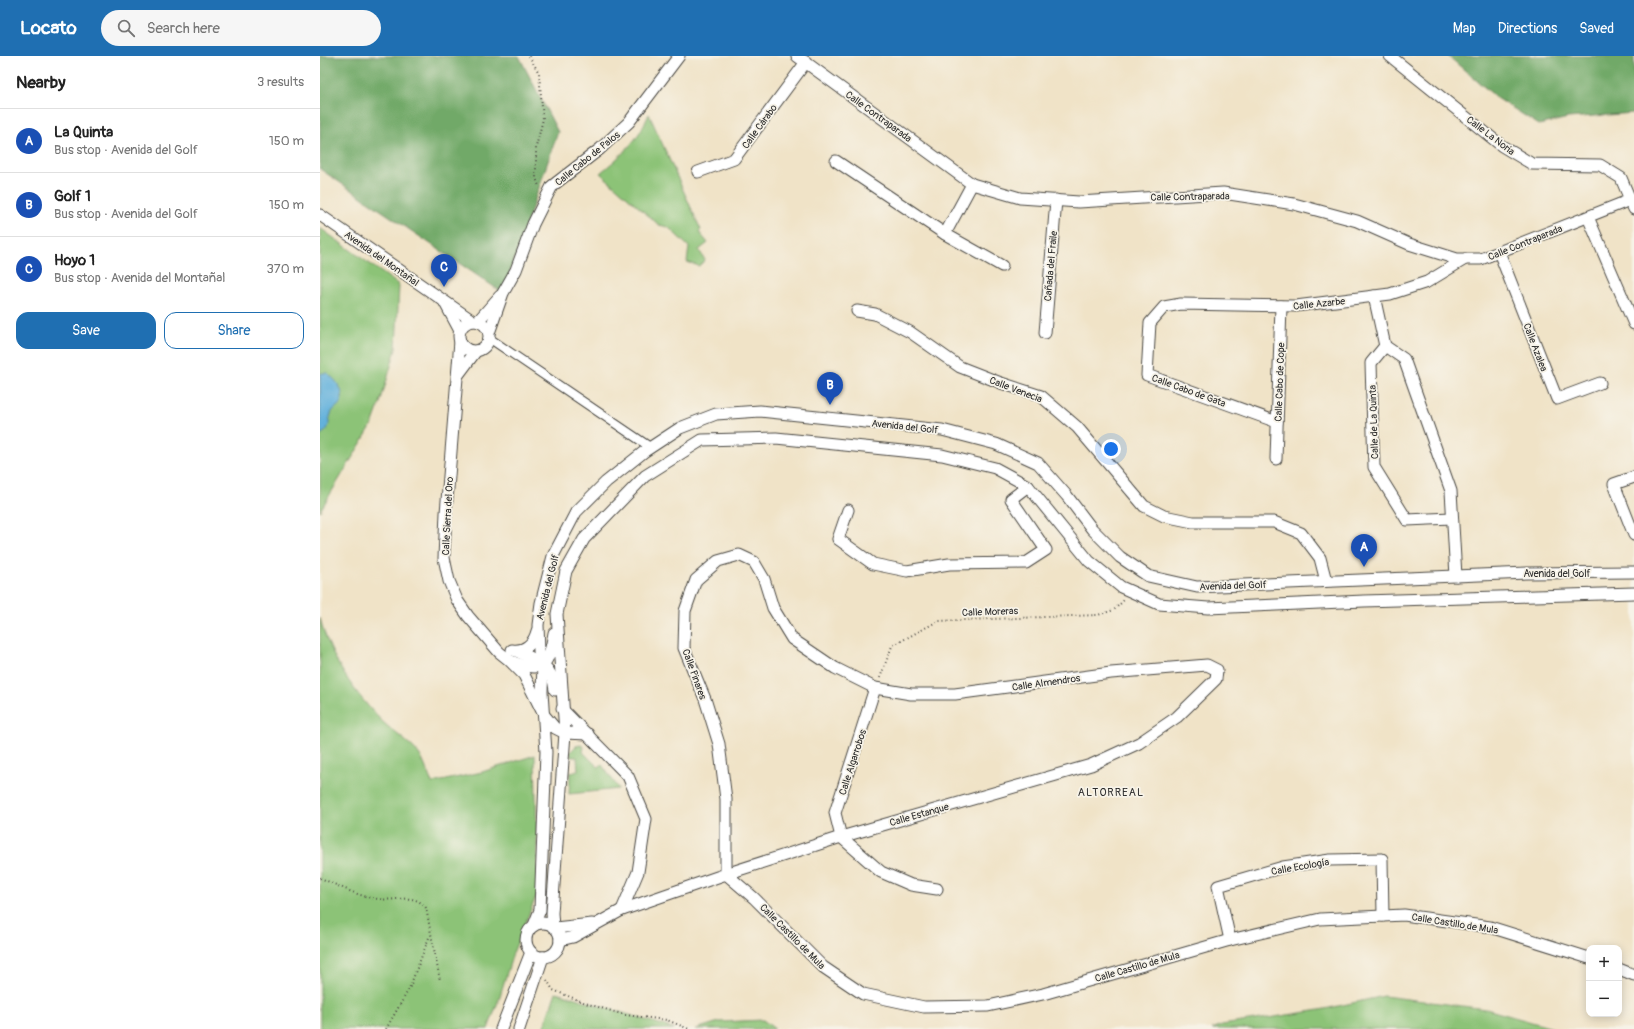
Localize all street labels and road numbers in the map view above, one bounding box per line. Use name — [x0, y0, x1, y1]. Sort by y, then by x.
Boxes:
street label: Calle Contraparada — [843, 89, 914, 145]
street label: Calle Cárabo — [740, 102, 780, 151]
street label: Calle La Noria — [1464, 114, 1517, 158]
street label: Calle Cabo de Palos — [553, 129, 623, 189]
street label: Calle Contraparada — [1150, 190, 1230, 204]
street label: Calle Contraparada — [1486, 222, 1565, 263]
street label: Avenida del Montañal — [342, 229, 421, 289]
street label: Cañada del Fraile — [1042, 230, 1060, 302]
street label: Calle Azarbe — [1292, 295, 1346, 313]
street label: Calle Azalea — [1520, 321, 1550, 374]
street label: Calle Cabo de Cope — [1273, 342, 1287, 422]
street label: Calle Cabo de Gata — [1150, 372, 1228, 410]
street label: Calle Venecia — [988, 374, 1044, 406]
street label: Calle de La Quinta — [1367, 384, 1381, 459]
street label: Avenida del Golf — [871, 418, 939, 436]
street label: Calle Sierra del Oro — [440, 476, 456, 556]
street label: Avenida del Golf — [534, 553, 562, 621]
street label: Avenida del Golf — [1523, 568, 1591, 580]
street label: Avenida del Golf — [1199, 579, 1267, 593]
street label: Calle Moreras — [962, 605, 1019, 619]
street label: Calle Pinares — [679, 647, 709, 702]
street label: Calle Almendros — [1011, 672, 1082, 694]
street label: Calle Algarrobos — [837, 727, 869, 797]
street label: Calle Estanque — [888, 801, 950, 829]
street label: Calle Ecología — [1270, 856, 1330, 878]
street label: Calle Castillo de Mula — [757, 902, 828, 972]
street label: Calle Castillo de Mula — [1411, 911, 1499, 937]
street label: Calle Castillo de Mula — [1094, 949, 1181, 985]

